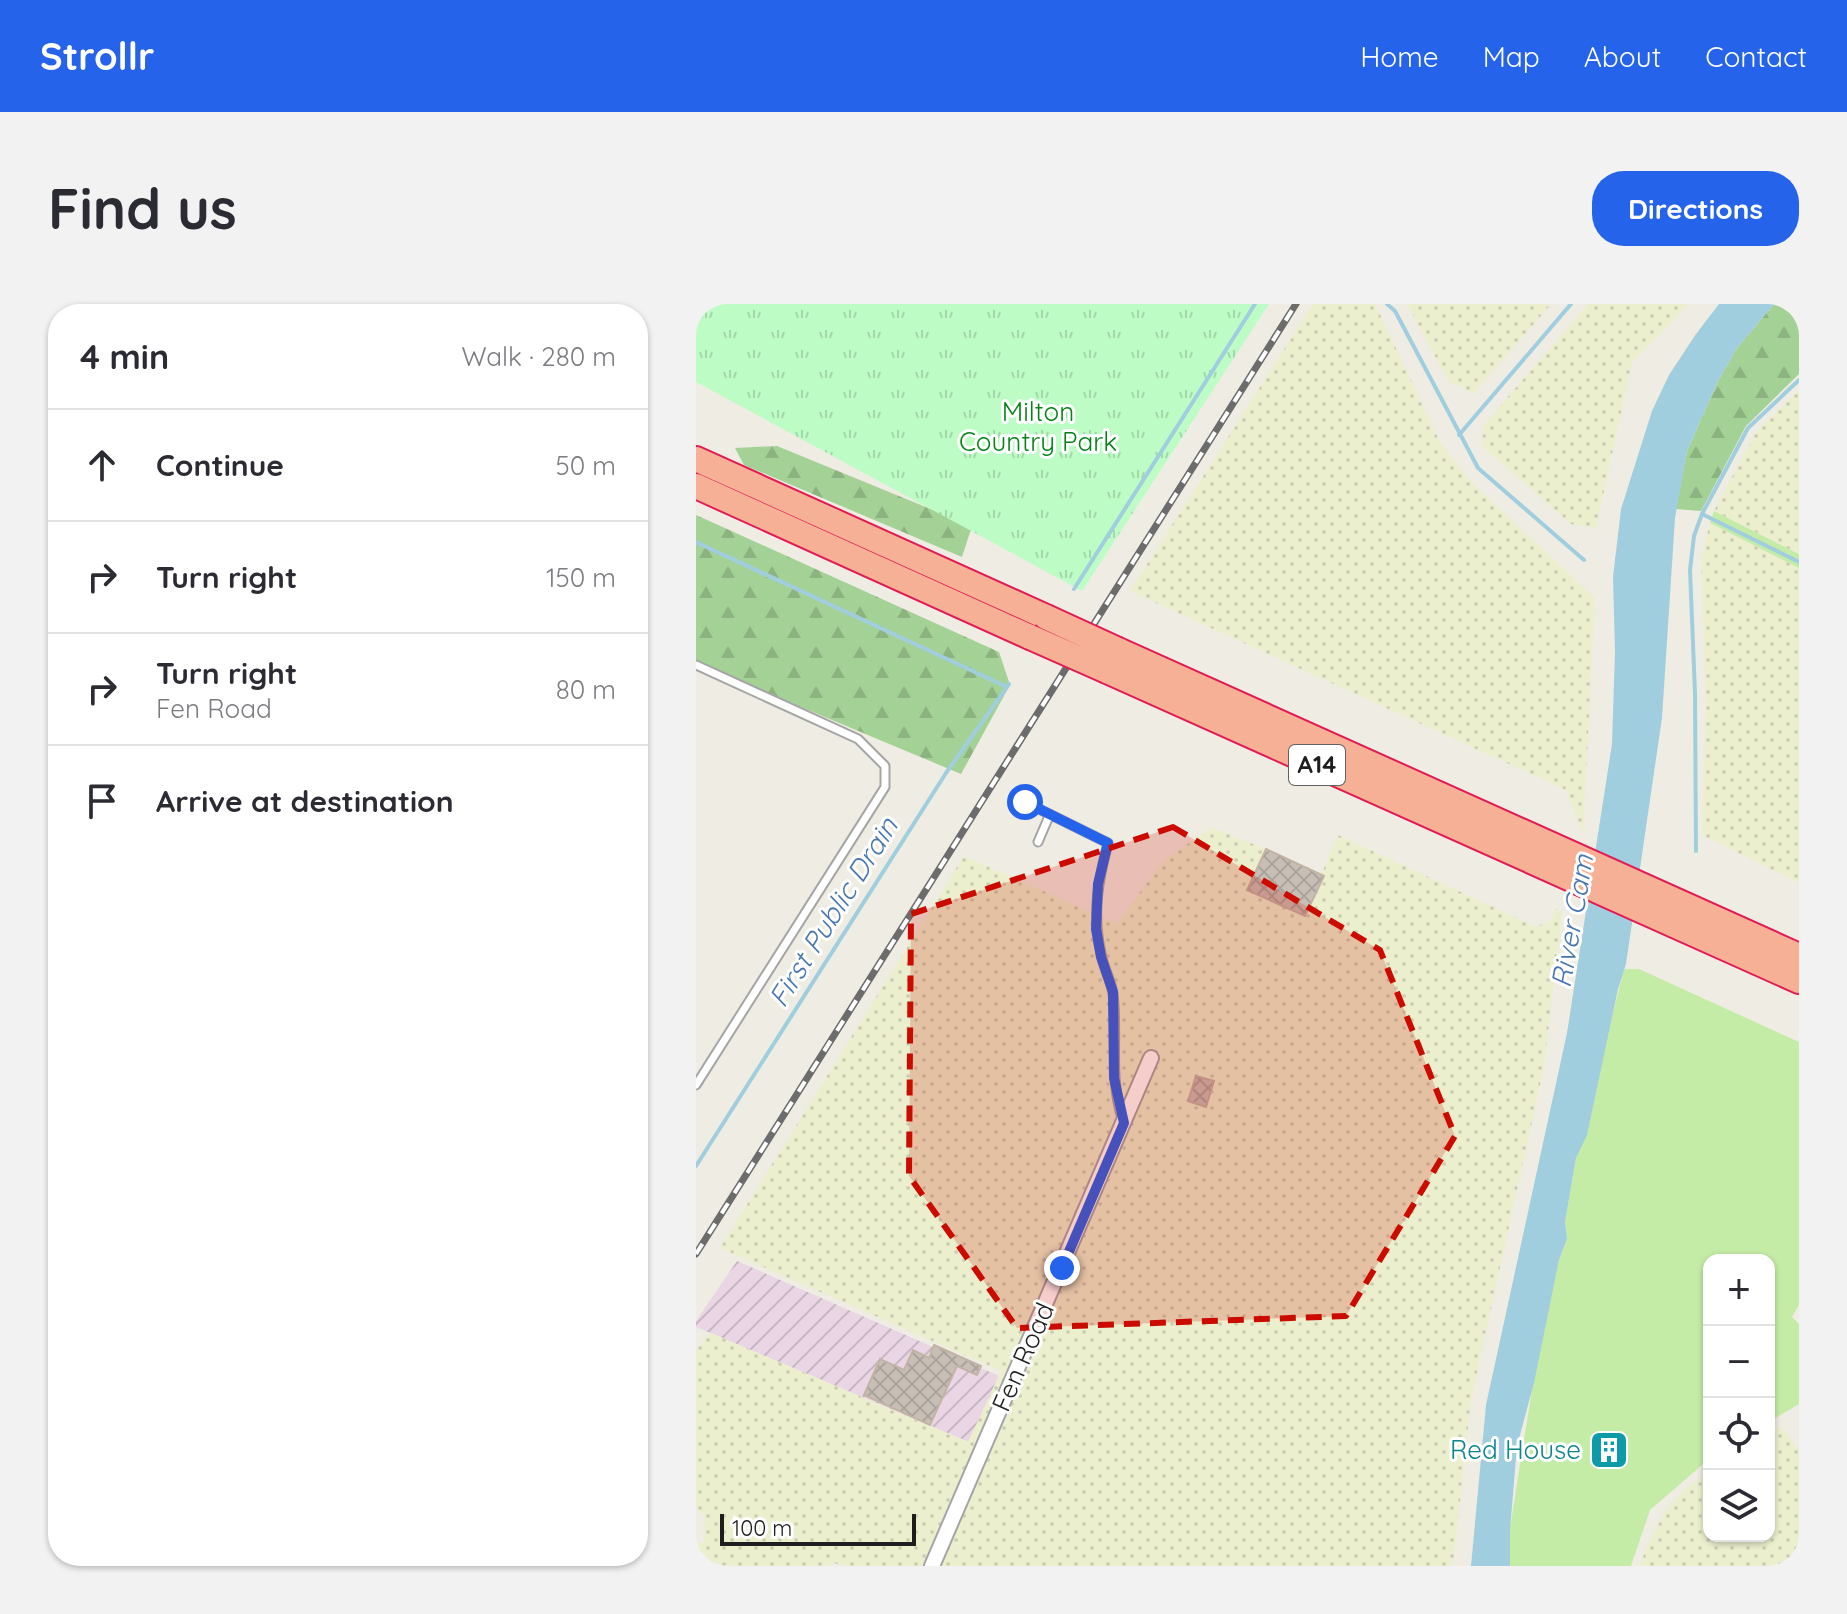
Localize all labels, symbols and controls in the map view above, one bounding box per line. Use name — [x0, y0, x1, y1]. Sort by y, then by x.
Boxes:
text: Strollr — [40, 32, 155, 80]
text: Home — [1360, 39, 1439, 74]
text: Map — [1483, 39, 1540, 74]
text: About — [1584, 39, 1661, 74]
text: Contact — [1705, 39, 1807, 74]
button: Directions — [1592, 171, 1799, 246]
text: Find us — [48, 173, 237, 243]
text: 4 min — [80, 335, 169, 378]
text: Walk · 280 m — [461, 340, 616, 373]
park label: Milton Country Park — [959, 395, 1117, 458]
icon: ahead — [80, 443, 124, 487]
text: Continue — [156, 446, 284, 484]
text: 50 m — [556, 449, 616, 482]
icon: right — [80, 555, 124, 599]
text: Turn right — [156, 558, 297, 596]
text: 150 m — [546, 561, 616, 594]
text: Turn right — [156, 654, 297, 692]
icon: right — [80, 667, 124, 711]
text: 80 m — [556, 673, 616, 706]
text: Fen Road — [156, 692, 272, 725]
road number: A14 — [1289, 745, 1345, 785]
icon: arrive — [80, 779, 124, 823]
text: Arrive at destination — [156, 782, 454, 820]
route start — [1007, 784, 1043, 820]
water label: First Public Drain — [760, 810, 905, 1013]
water label: River Cam — [1543, 851, 1600, 990]
route end — [1044, 1250, 1080, 1286]
map controls — [1703, 1254, 1775, 1542]
button: + — [1703, 1254, 1775, 1326]
street label: Fen Road — [984, 1297, 1061, 1416]
button: − — [1703, 1326, 1775, 1398]
button: locate — [1703, 1398, 1775, 1470]
building icon: Red House — [1588, 1429, 1630, 1471]
place label: Red House — [1450, 1433, 1581, 1466]
button: layers — [1703, 1470, 1775, 1542]
scale bar — [720, 1510, 916, 1546]
text: 100 m — [732, 1514, 792, 1542]

